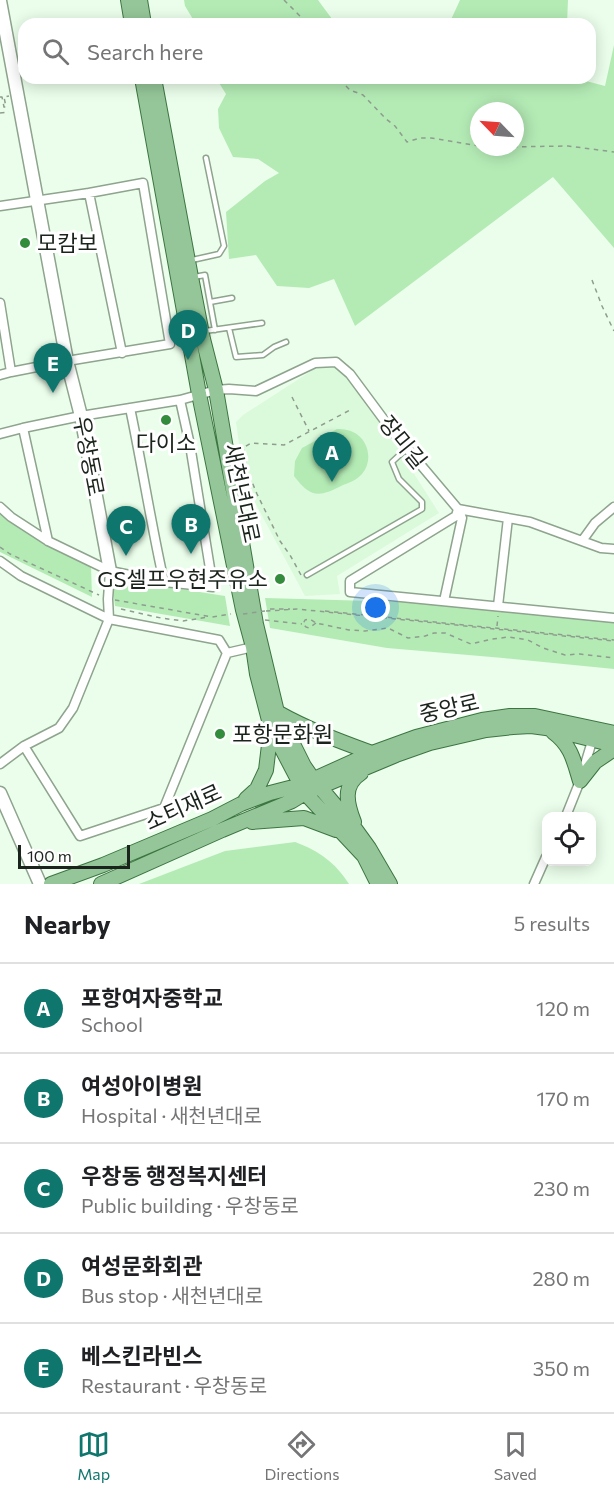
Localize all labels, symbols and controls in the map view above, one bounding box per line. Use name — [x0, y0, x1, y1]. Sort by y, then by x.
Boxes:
search box — [18, 18, 596, 84]
icon: search — [39, 35, 72, 68]
text: Search here — [87, 38, 203, 65]
north arrow — [470, 102, 524, 156]
place label: 모캄보 — [37, 229, 98, 256]
marker: 모캄보 — [18, 236, 32, 250]
pin: D — [168, 310, 207, 360]
pin: E — [34, 344, 72, 393]
street label: 장미길 — [374, 410, 433, 474]
marker: 다이소 — [159, 413, 173, 427]
street label: 우창동로 — [69, 414, 110, 498]
place label: 다이소 — [136, 429, 196, 456]
pin: A — [312, 432, 352, 482]
street label: 새천년대로 — [219, 441, 266, 545]
pin: B — [172, 504, 210, 554]
pin: C — [106, 506, 146, 556]
place label: GS셀프우현주유소 — [97, 565, 268, 592]
marker: GS셀프우현주유소 — [273, 572, 287, 586]
your location — [361, 593, 390, 622]
street label: 중앙로 — [416, 688, 482, 727]
place label: 포항문화원 — [232, 720, 333, 747]
marker: 포항문화원 — [213, 727, 227, 741]
street label: 소티재로 — [140, 778, 225, 835]
map controls — [542, 812, 596, 866]
button: locate — [542, 812, 596, 866]
scale bar — [18, 842, 130, 870]
text: 100 m — [27, 846, 72, 865]
text: Nearby — [24, 908, 111, 939]
text: 5 results — [514, 911, 590, 935]
text: 포항여자중학교 — [81, 984, 223, 1011]
text: A — [36, 996, 51, 1020]
text: 120 m — [536, 996, 590, 1020]
text: School — [81, 1012, 143, 1036]
text: 여성아이병원 — [81, 1072, 202, 1099]
text: B — [37, 1086, 50, 1110]
text: 170 m — [537, 1086, 590, 1110]
text: Hospital · 새천년대로 — [81, 1103, 262, 1127]
text: 우창동 행정복지센터 — [81, 1162, 267, 1189]
text: C — [37, 1176, 50, 1200]
text: 230 m — [533, 1176, 590, 1200]
text: Public building · 우창동로 — [81, 1193, 299, 1217]
text: 여성문화회관 — [81, 1252, 202, 1279]
text: D — [36, 1266, 51, 1290]
text: 280 m — [532, 1266, 590, 1290]
text: Bus stop · 새천년대로 — [81, 1283, 263, 1307]
text: 베스킨라빈스 — [81, 1342, 202, 1369]
text: E — [38, 1356, 49, 1380]
text: 350 m — [533, 1356, 590, 1380]
text: Restaurant · 우창동로 — [81, 1373, 267, 1397]
tab: Map — [77, 1428, 110, 1483]
tab: Directions — [264, 1428, 339, 1483]
tab: Saved — [494, 1428, 537, 1483]

